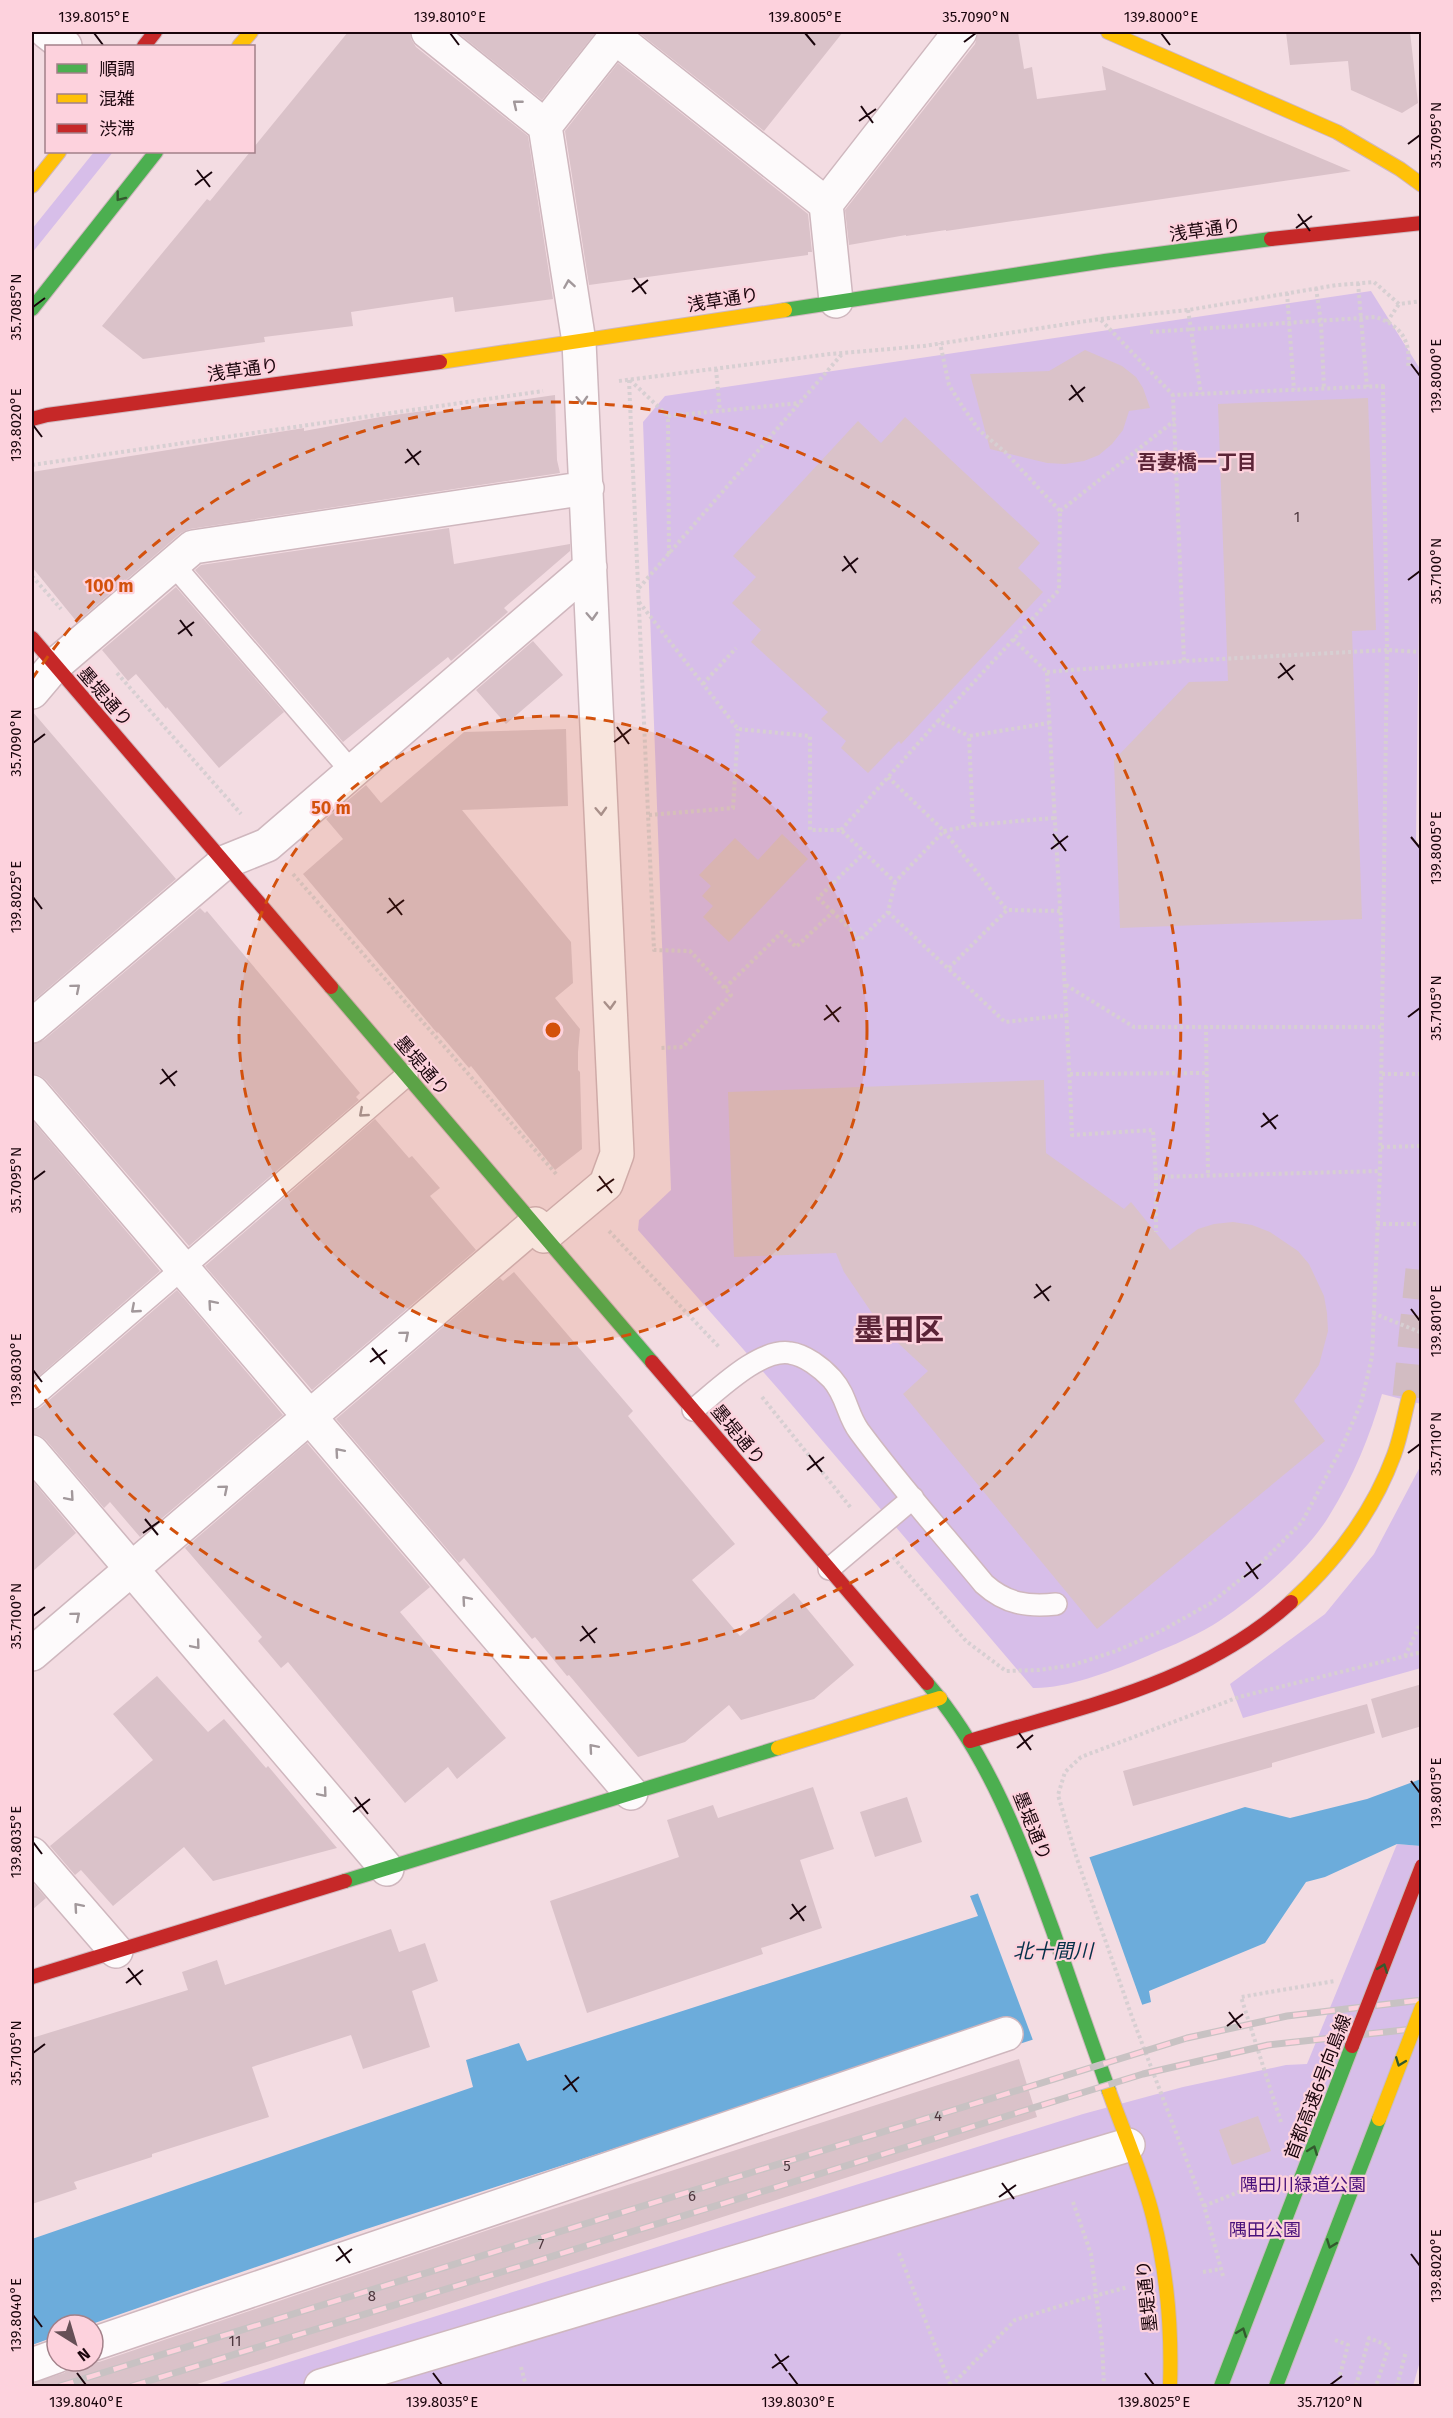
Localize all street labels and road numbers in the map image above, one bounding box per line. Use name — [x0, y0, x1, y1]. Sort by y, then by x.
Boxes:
street label: 浅草通り — [1168, 214, 1242, 246]
street label: 浅草通り — [686, 284, 760, 316]
street label: 浅草通り — [206, 354, 280, 386]
street label: 墨堤通り — [73, 663, 137, 731]
street label: 墨堤通り — [390, 1032, 454, 1100]
street label: 墨堤通り — [706, 1400, 770, 1470]
street label: 墨堤通り — [1008, 1789, 1056, 1863]
street label: 首都高速6号向島線 — [1280, 2011, 1356, 2163]
street label: 墨堤通り — [1132, 2259, 1162, 2333]

